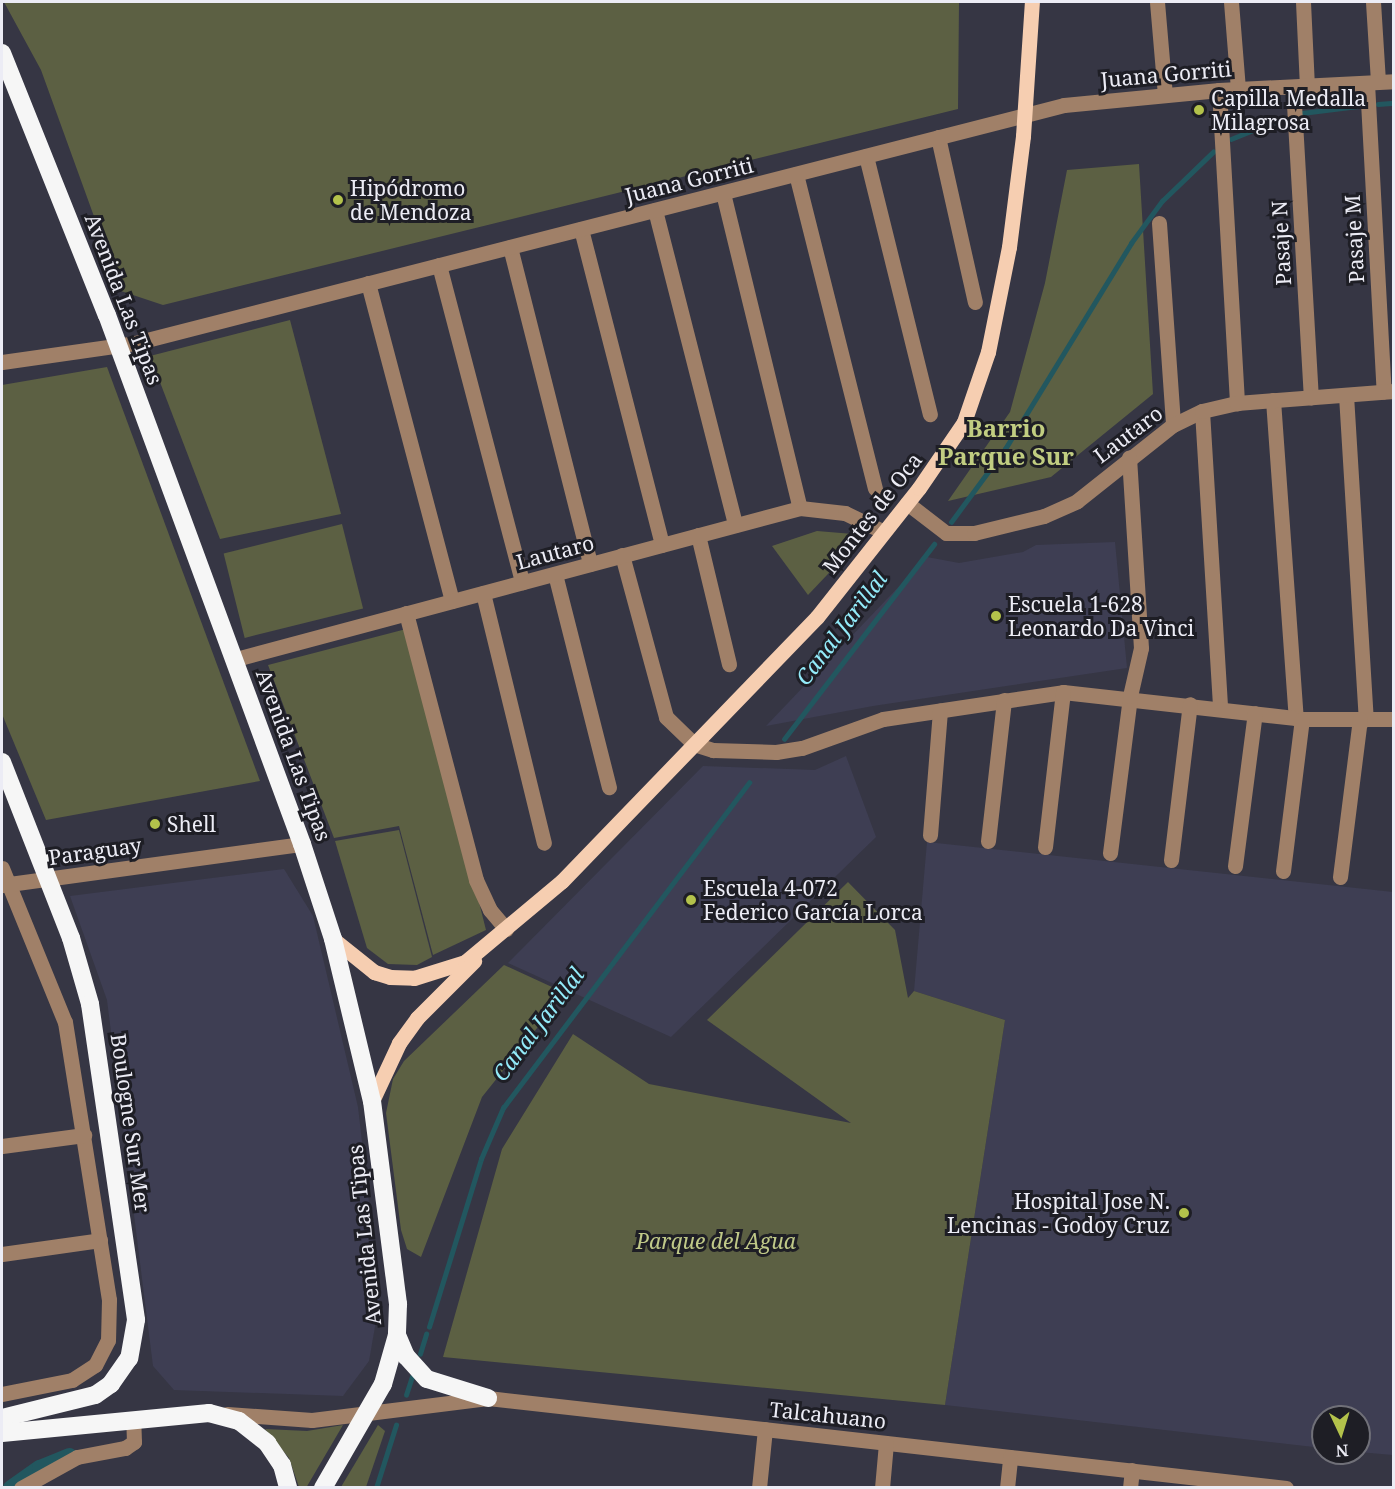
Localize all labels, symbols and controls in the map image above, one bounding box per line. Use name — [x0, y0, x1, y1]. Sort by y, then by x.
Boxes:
street label: Juana Gorriti — [1100, 56, 1232, 92]
place label: Capilla Medalla Milagrosa — [1211, 85, 1366, 135]
marker: Capilla Medalla Milagrosa — [1192, 103, 1206, 117]
street label: Juana Gorriti — [622, 152, 756, 208]
place label: Hipódromo de Mendoza — [350, 175, 472, 225]
marker: Hipódromo de Mendoza — [331, 193, 345, 207]
street label: Pasaje M — [1339, 194, 1369, 284]
street label: Pasaje N — [1266, 200, 1296, 286]
street label: Avenida Las Tipas — [80, 210, 168, 388]
street label: Lautaro — [1089, 400, 1167, 468]
district label: Barrio Parque Sur — [938, 414, 1074, 470]
street label: Montes de Oca — [817, 448, 927, 578]
street label: Lautaro — [513, 530, 597, 574]
water label: Canal Jarillal — [790, 566, 892, 690]
place label: Escuela 1-628 Leonardo Da Vinci — [1008, 591, 1194, 641]
marker: Escuela 1-628 Leonardo Da Vinci — [989, 609, 1003, 623]
street label: Avenida Las Tipas — [251, 666, 337, 844]
place label: Shell — [167, 811, 216, 837]
marker: Shell — [148, 817, 162, 831]
street label: Paraguay — [47, 832, 143, 870]
place label: Escuela 4-072 Federico García Lorca — [703, 875, 923, 925]
marker: Escuela 4-072 Federico García Lorca — [684, 893, 698, 907]
water label: Canal Jarillal — [487, 962, 589, 1086]
street label: Boulogne Sur Mer — [106, 1032, 156, 1214]
street label: Avenida Las Tipas — [342, 1144, 386, 1326]
place label: Hospital Jose N. Lencinas - Godoy Cruz — [947, 1188, 1170, 1238]
marker: Hospital Jose N. Lencinas - Godoy Cruz — [1175, 1204, 1193, 1222]
park label: Parque del Agua — [636, 1228, 796, 1254]
street label: Talcahuano — [769, 1396, 887, 1434]
north arrow — [1311, 1405, 1371, 1465]
text: N — [1335, 1440, 1349, 1462]

